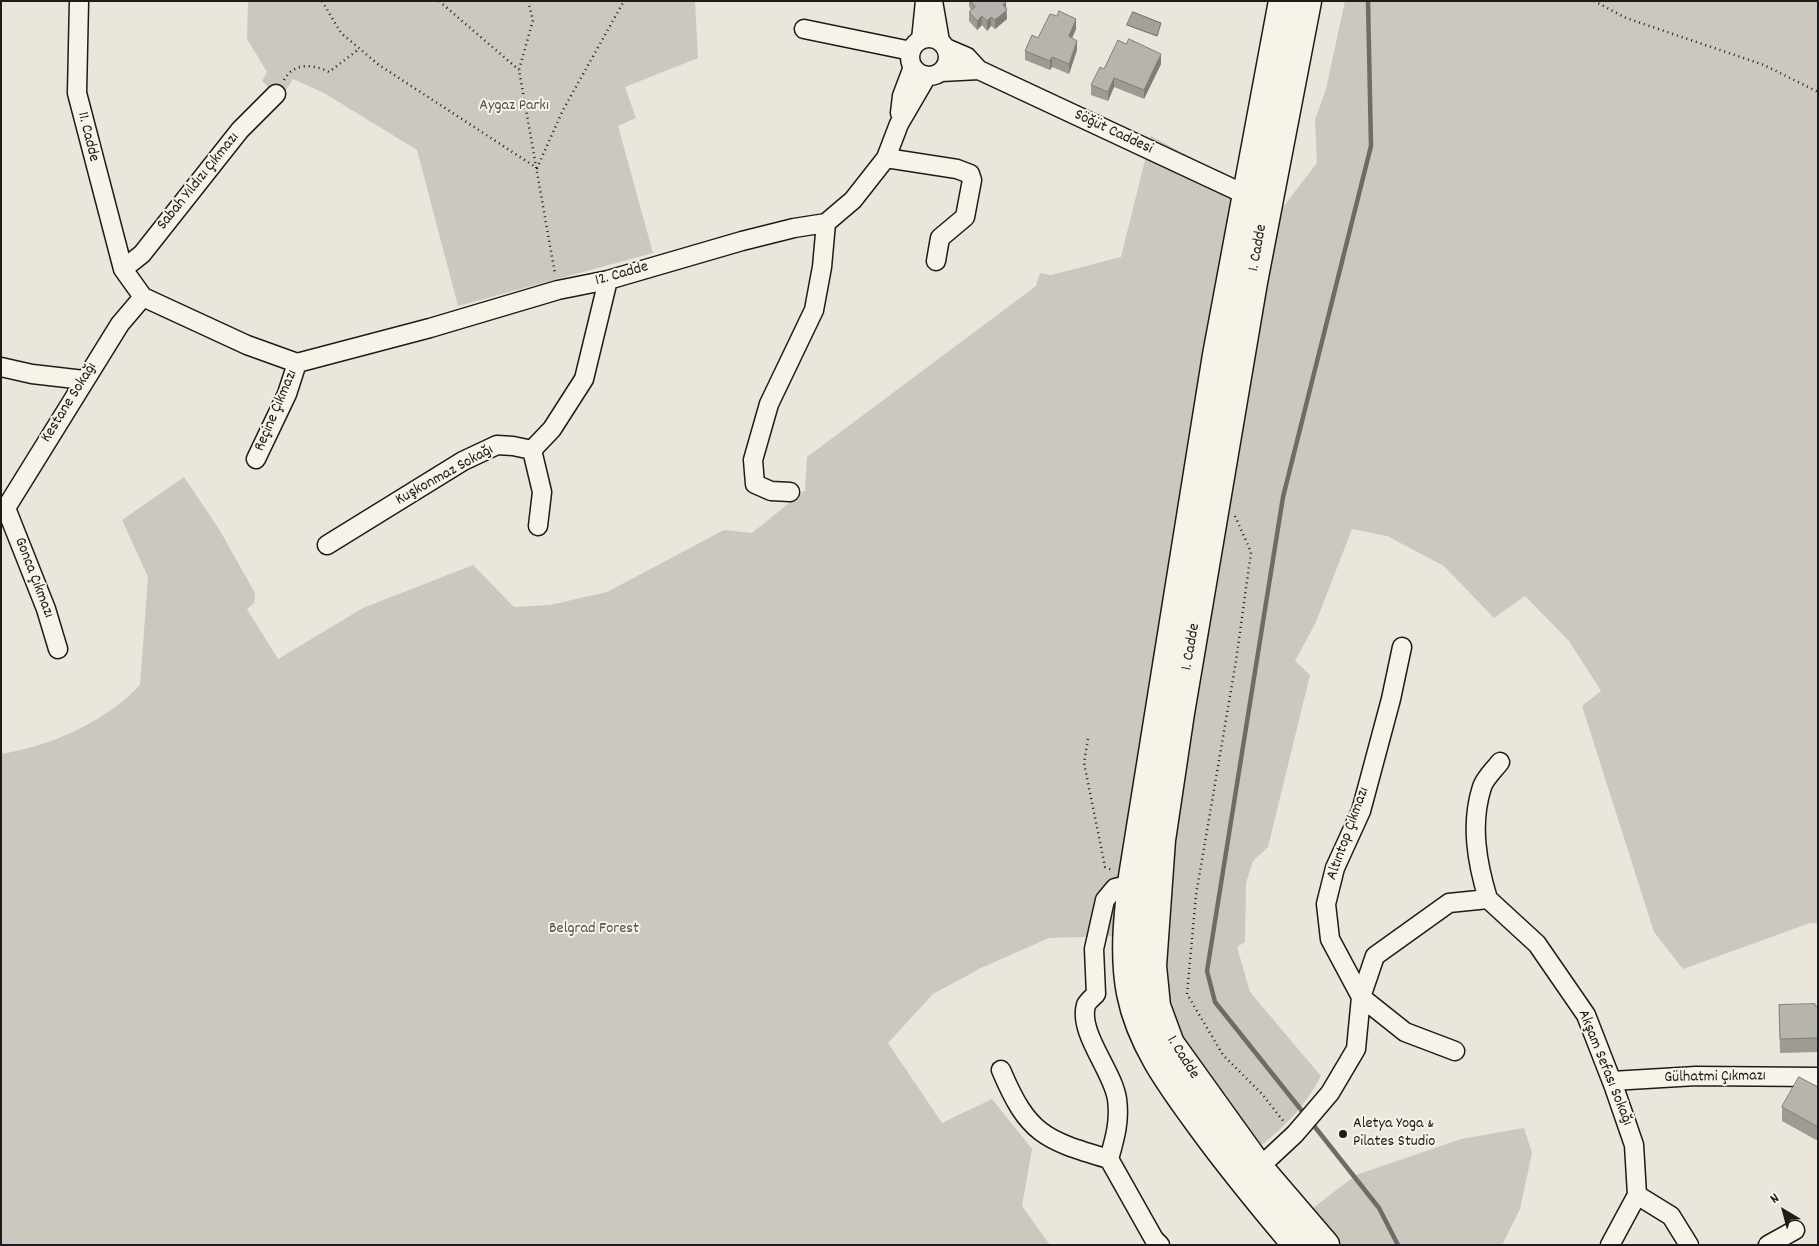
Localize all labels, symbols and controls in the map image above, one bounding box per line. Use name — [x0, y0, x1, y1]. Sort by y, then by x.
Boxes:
park label: Aygaz Parkı — [479, 97, 549, 117]
street label: Söğüt Caddesi — [1071, 106, 1155, 160]
street label: 11. Cadde — [72, 110, 102, 164]
street label: Sabah Yıldızı Çıkmazı — [154, 129, 244, 235]
street label: 1. Cadde — [1245, 223, 1273, 273]
street label: 12. Cadde — [593, 258, 651, 292]
street label: Kestane Sokağı — [38, 359, 102, 447]
street label: Reçine Çıkmazı — [251, 367, 303, 455]
street label: Kuşkonmaz Sokağı — [393, 441, 497, 511]
street label: Gonca Çıkmazı — [9, 535, 57, 621]
street label: 1. Cadde — [1178, 622, 1206, 672]
street label: Altıntop Çıkmazı — [1323, 785, 1375, 883]
park label: Belgrad Forest — [549, 920, 639, 940]
street label: Akşam Sefası Sokağı — [1572, 1007, 1636, 1129]
street label: 1. Cadde — [1161, 1033, 1203, 1083]
street label: Gülhatmi Çıkmazı — [1664, 1068, 1766, 1088]
place label: Aletya Yoga & Pilates Studio — [1353, 1115, 1435, 1153]
marker: Aletya Yoga & Pilates Studio — [1337, 1128, 1349, 1140]
north arrow — [1759, 1186, 1809, 1236]
text: N — [1766, 1189, 1784, 1209]

